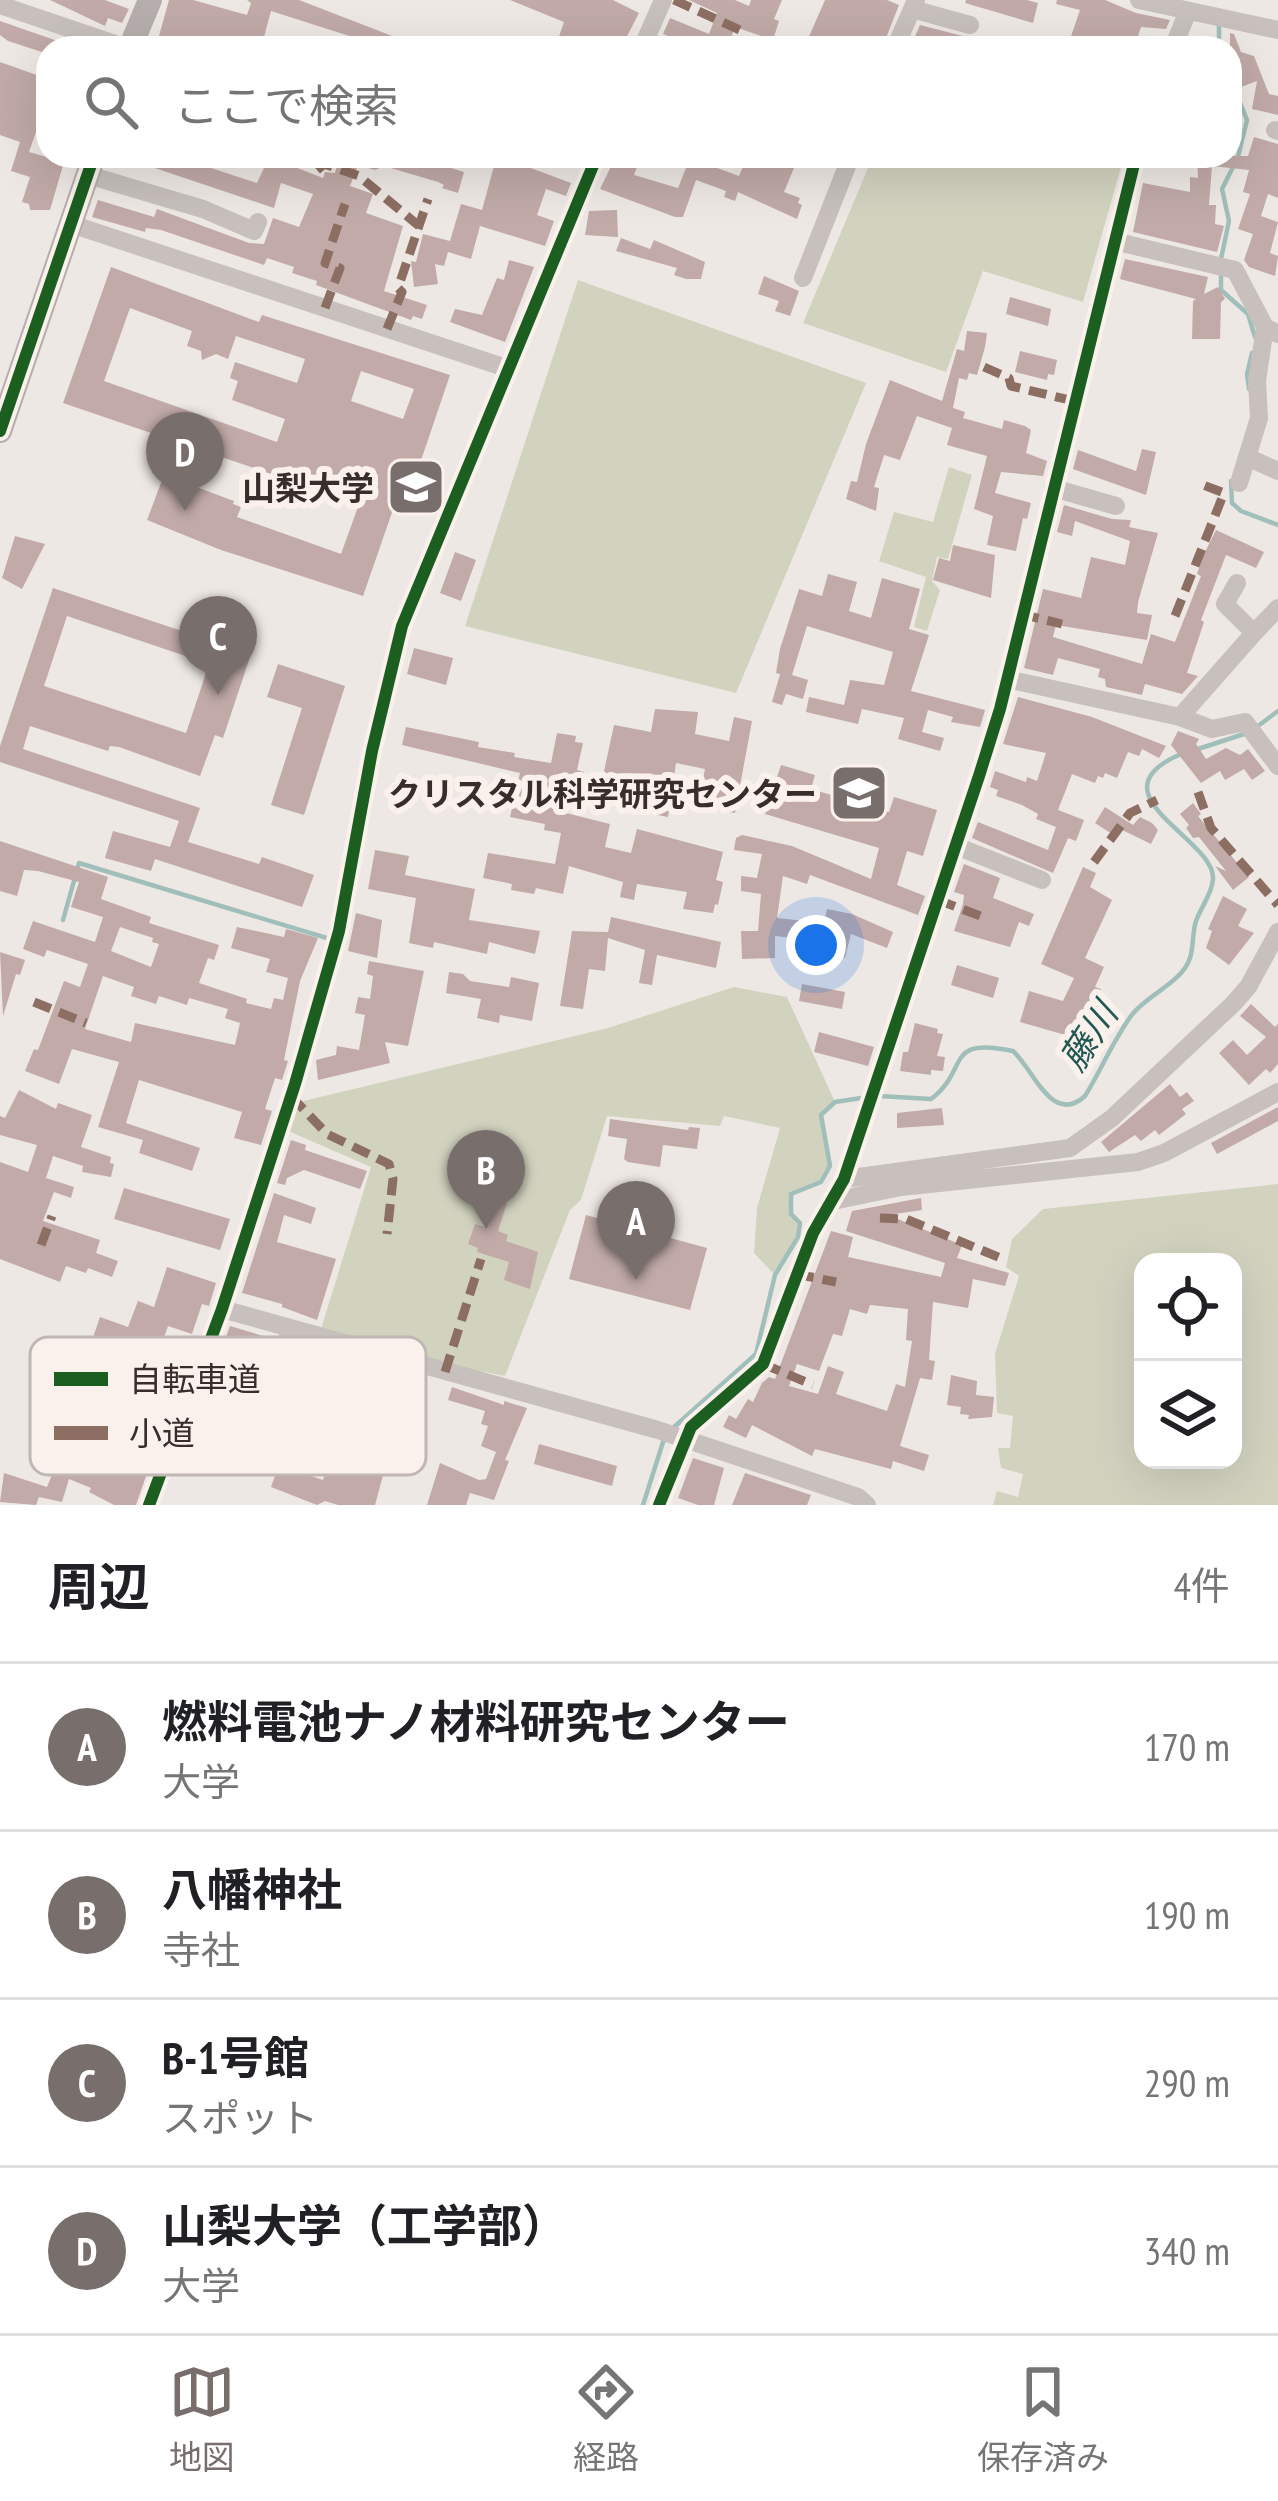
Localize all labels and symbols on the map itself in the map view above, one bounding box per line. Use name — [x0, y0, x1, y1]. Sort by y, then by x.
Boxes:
pin: D — [146, 412, 224, 511]
school or university icon: 山梨大学 — [385, 456, 447, 518]
place label: 山梨大学 — [242, 466, 374, 509]
pin: C — [179, 596, 257, 695]
school or university icon: クリスタル科学研究センター — [828, 762, 890, 824]
place label: クリスタル科学研究センター — [388, 772, 817, 815]
your location — [786, 915, 846, 975]
water label: 藤川 — [1049, 990, 1129, 1079]
pin: B — [447, 1130, 525, 1229]
pin: A — [597, 1181, 675, 1280]
legend — [30, 1337, 426, 1475]
text: 自転車道 — [129, 1357, 261, 1400]
text: 小道 — [129, 1411, 195, 1454]

